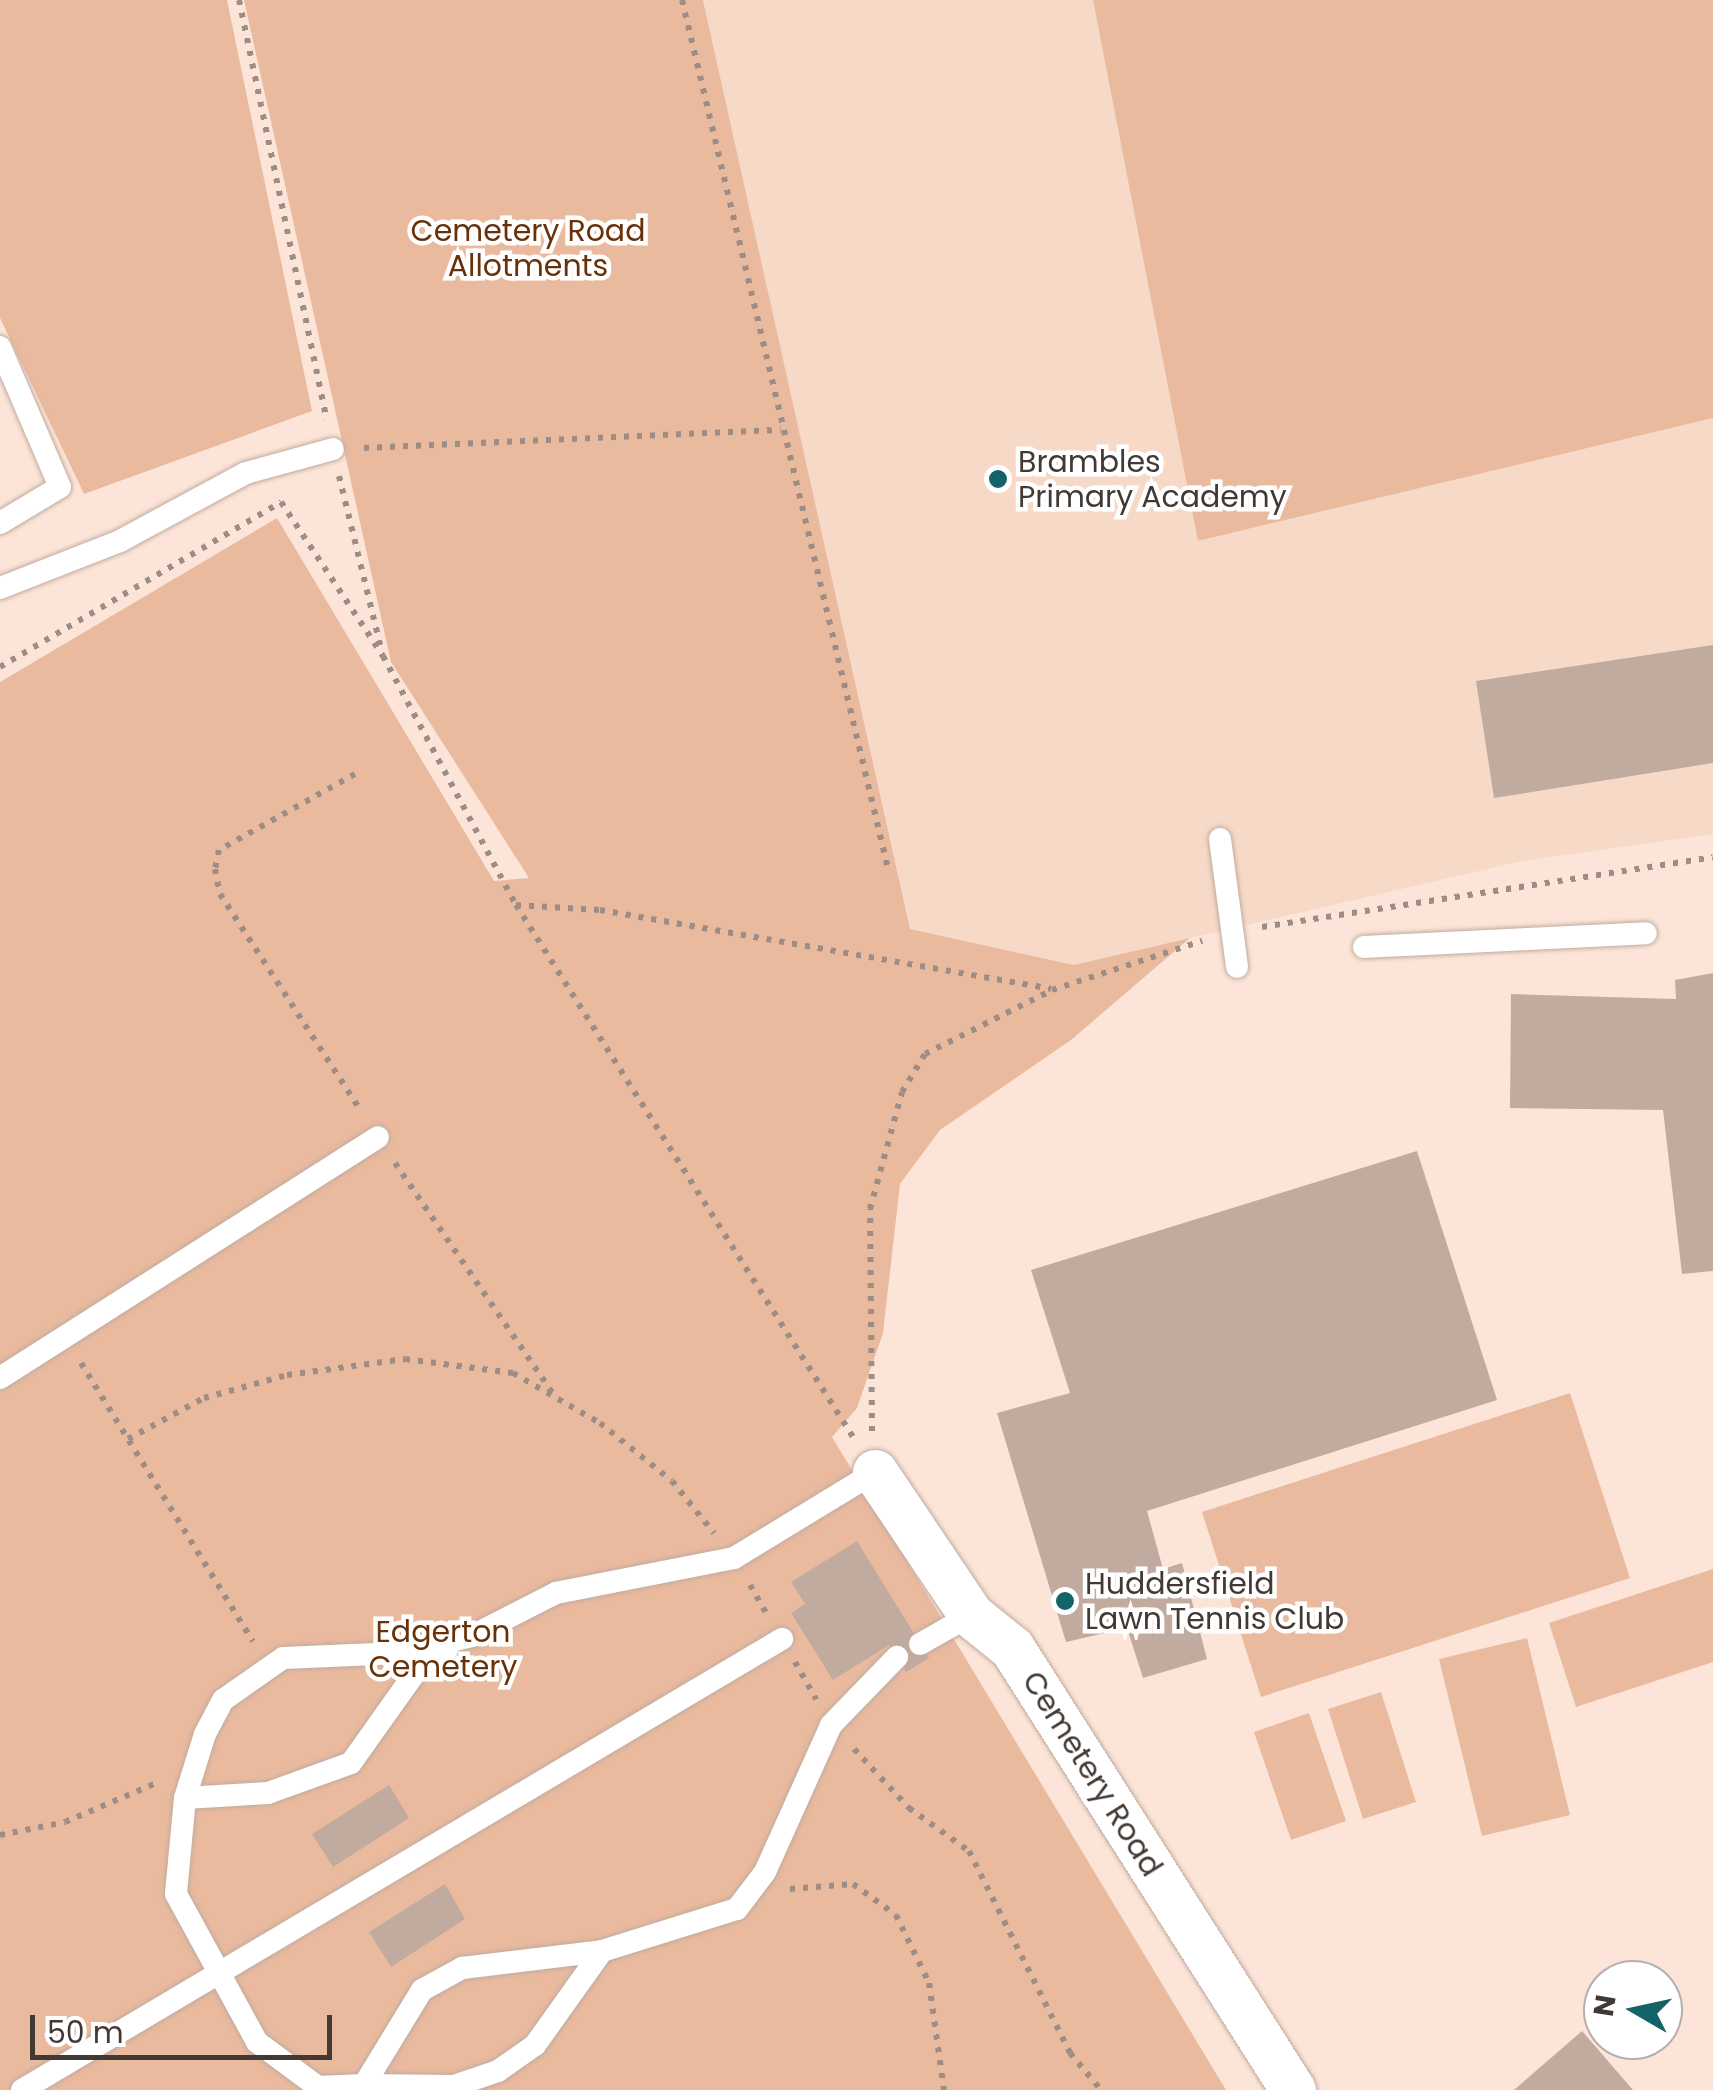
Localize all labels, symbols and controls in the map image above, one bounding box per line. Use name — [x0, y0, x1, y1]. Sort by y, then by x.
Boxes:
park label: Cemetery Road Allotments — [411, 213, 645, 284]
place label: Brambles Primary Academy — [1018, 444, 1287, 514]
marker: Brambles Primary Academy — [987, 468, 1009, 490]
place label: Huddersfield Lawn Tennis Club — [1085, 1566, 1344, 1636]
marker: Huddersfield Lawn Tennis Club — [1054, 1590, 1076, 1612]
park label: Edgerton Cemetery — [369, 1614, 517, 1684]
street label: Cemetery Road — [1015, 1665, 1169, 1883]
north arrow — [1583, 1960, 1683, 2060]
text: N — [1584, 1992, 1626, 2019]
scale bar — [35, 1995, 338, 2057]
text: 50 m — [47, 2011, 124, 2054]

